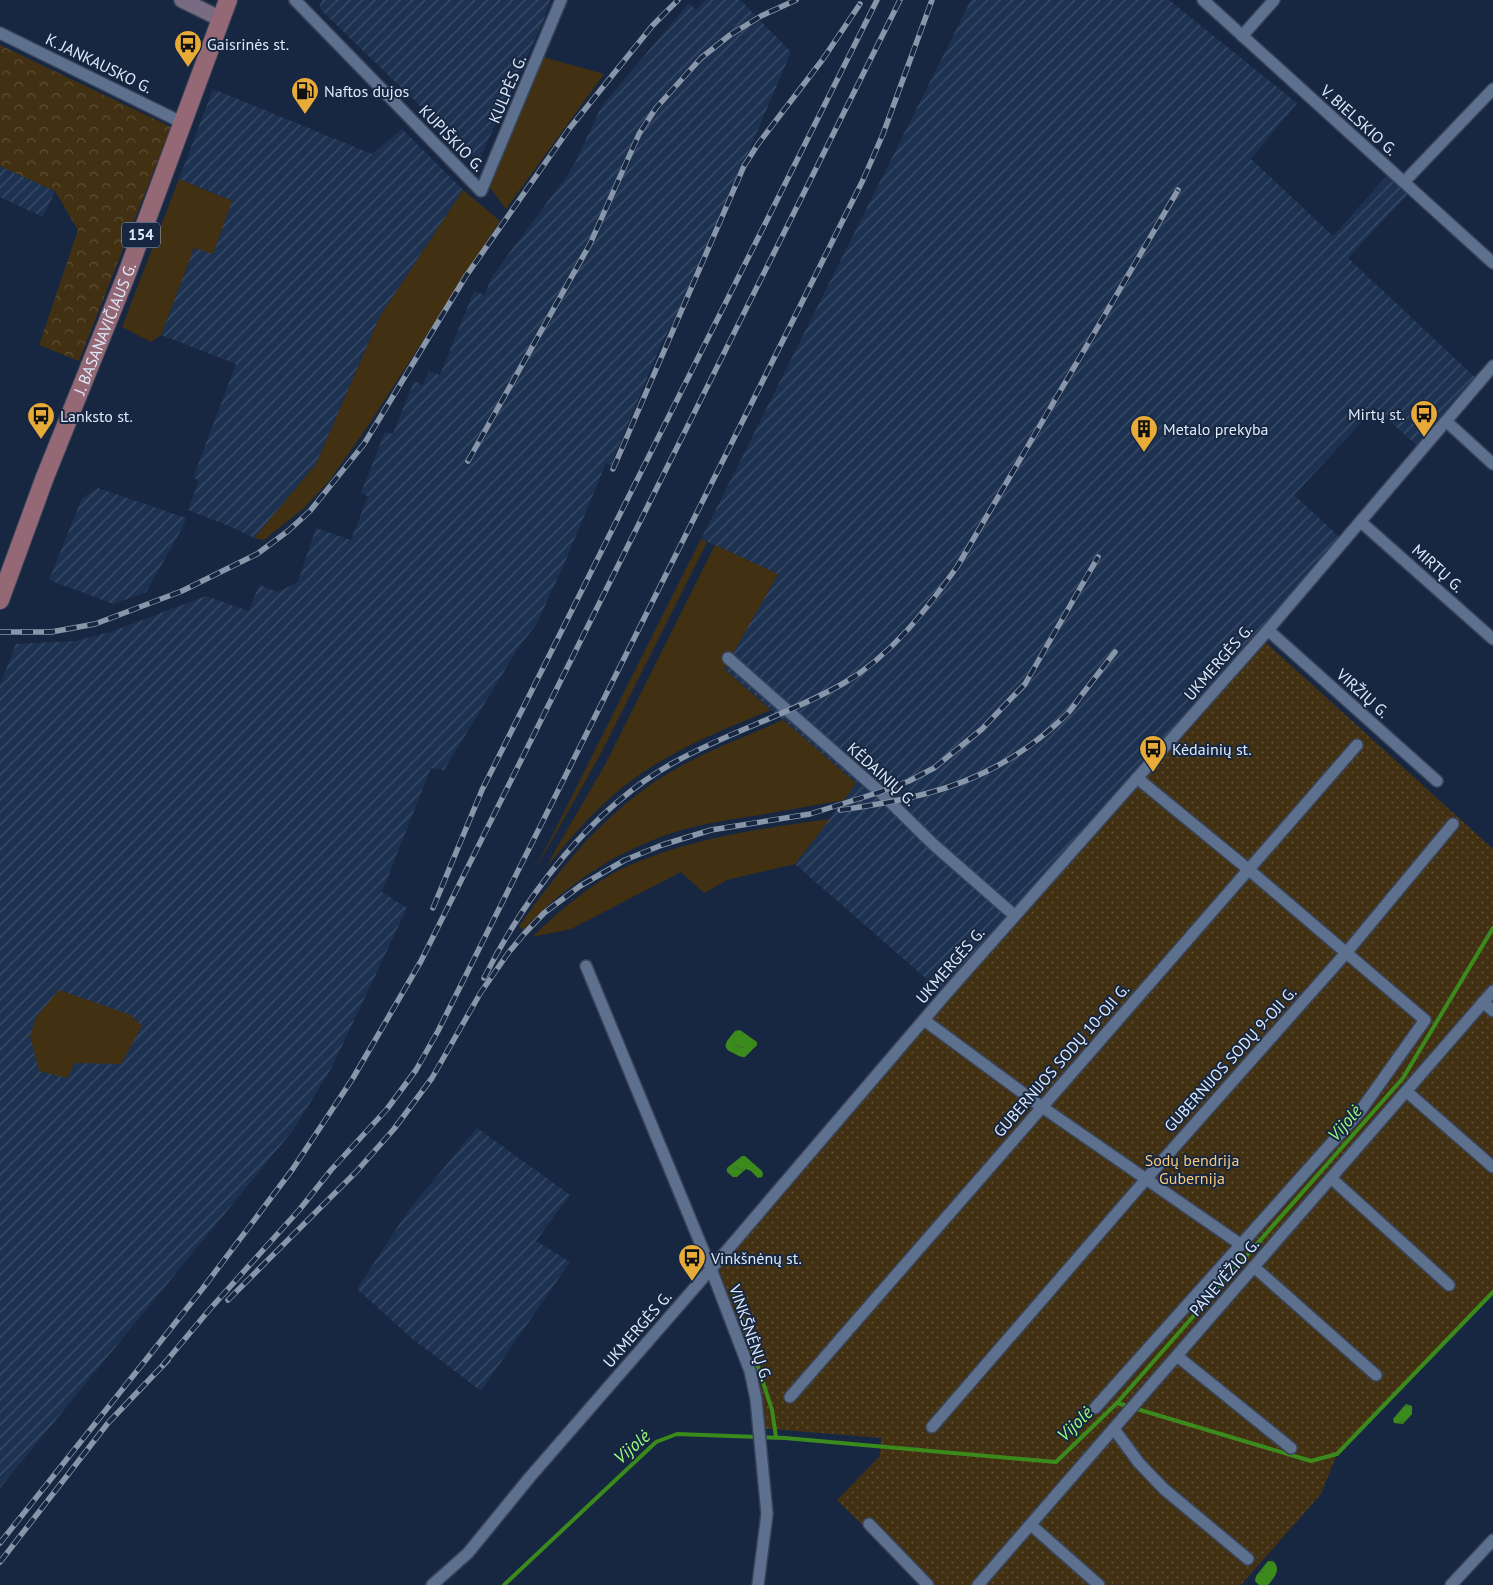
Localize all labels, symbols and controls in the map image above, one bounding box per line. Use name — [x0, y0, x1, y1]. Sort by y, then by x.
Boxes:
street label: K. JANKAUSKO G. — [43, 29, 155, 97]
bus stop icon: Gaisrinės st. — [173, 29, 203, 68]
place label: Gaisrinės st. — [207, 34, 289, 54]
street label: KULPĖS G. — [484, 52, 530, 126]
fuel station icon: Naftos dujos — [290, 76, 320, 115]
street label: V. BIELSKIO G. — [1316, 80, 1401, 160]
place label: Naftos dujos — [324, 81, 409, 101]
street label: KUPIŠKIO G. — [415, 100, 489, 176]
road number: 154 — [122, 222, 160, 248]
street label: J. BASANAVIČIAUS G. — [69, 260, 140, 398]
bus stop icon: Mirtų st. — [1409, 399, 1439, 438]
bus stop icon: Lanksto st. — [26, 401, 56, 440]
place label: Mirtų st. — [1348, 404, 1405, 424]
place label: Lanksto st. — [60, 406, 133, 426]
building icon: Metalo prekyba — [1129, 414, 1159, 453]
place label: Metalo prekyba — [1163, 419, 1268, 439]
street label: MIRTŲ G. — [1408, 540, 1468, 596]
street label: UKMERGĖS G. — [1179, 620, 1257, 704]
street label: VIRŽIŲ G. — [1332, 663, 1394, 722]
bus stop icon: Kėdainių st. — [1138, 734, 1168, 773]
street label: KĖDAINIŲ G. — [843, 738, 921, 810]
place label: Kėdainių st. — [1172, 739, 1252, 759]
street label: UKMERGĖS G. — [911, 923, 989, 1007]
street label: GUBERNIJOS SODŲ 10-OJI G. — [989, 979, 1133, 1141]
street label: GUBERNIJOS SODŲ 9-OJI G. — [1160, 982, 1300, 1136]
water label: Vijolė — [1322, 1099, 1367, 1146]
park label: Sodų bendrija Gubernija — [1145, 1150, 1239, 1188]
street label: PANEVĖŽIO G. — [1185, 1234, 1263, 1320]
bus stop icon: Vinkšnėnų st. — [677, 1243, 707, 1282]
place label: Vinkšnėnų st. — [710, 1248, 802, 1268]
street label: VINKŠNĖNŲ G. — [725, 1281, 777, 1384]
street label: UKMERGĖS G. — [598, 1287, 676, 1371]
water label: Vijolė — [1052, 1401, 1098, 1446]
water label: Vijolė — [609, 1424, 655, 1469]

